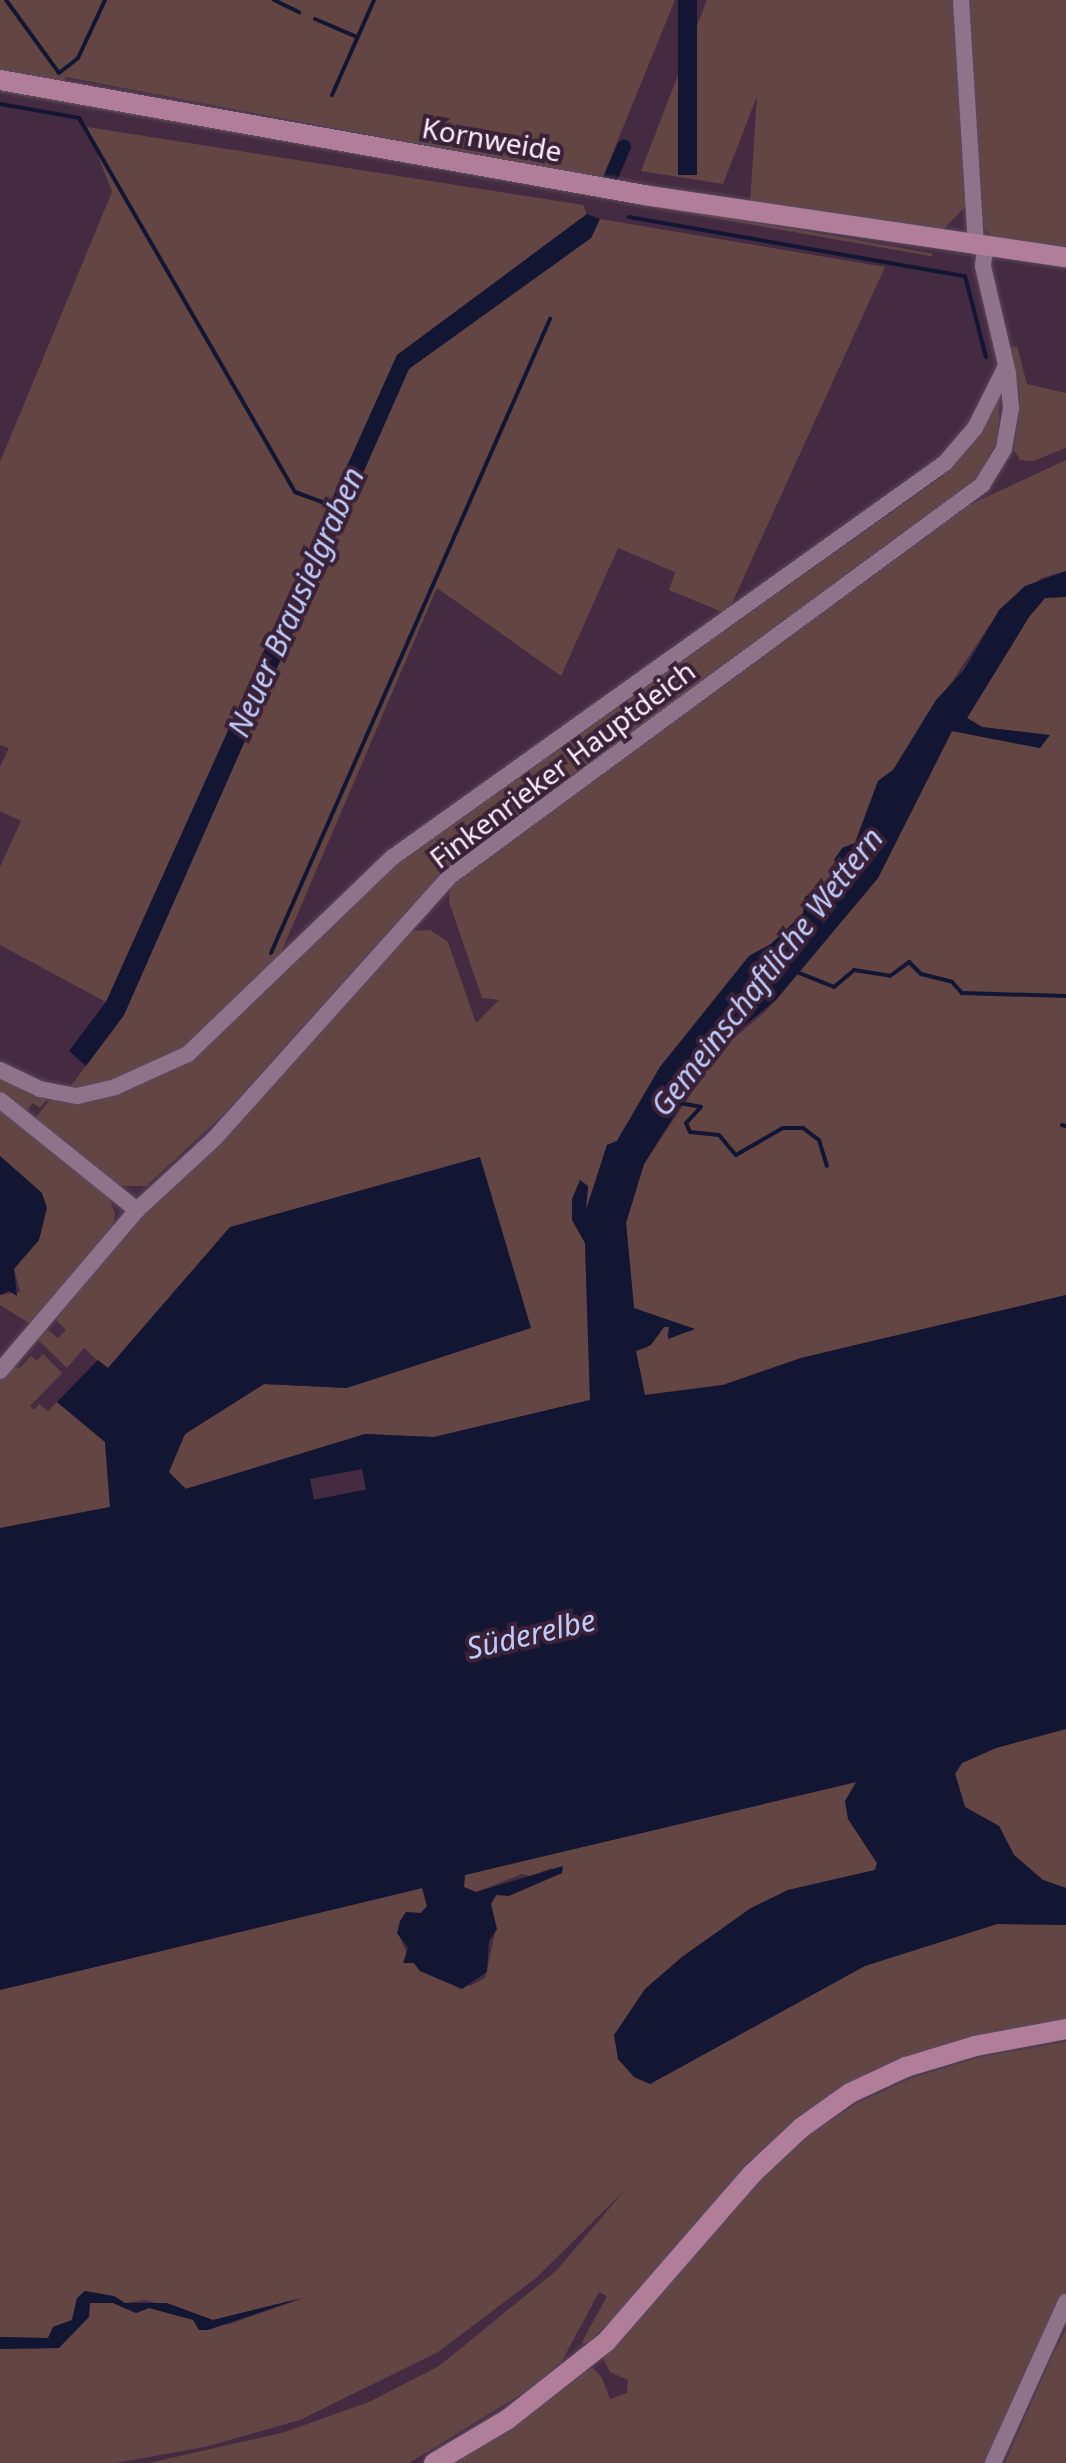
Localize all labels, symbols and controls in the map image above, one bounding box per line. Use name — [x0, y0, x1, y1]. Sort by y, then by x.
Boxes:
street label: Kornweide — [420, 110, 564, 168]
water label: Neuer Brausielgraben — [220, 462, 372, 742]
street label: Finkenrieker Hauptdeich — [423, 653, 701, 875]
water label: Gemeinschaftliche Wettern — [643, 821, 891, 1123]
water label: Süderelbe — [463, 1602, 599, 1666]

